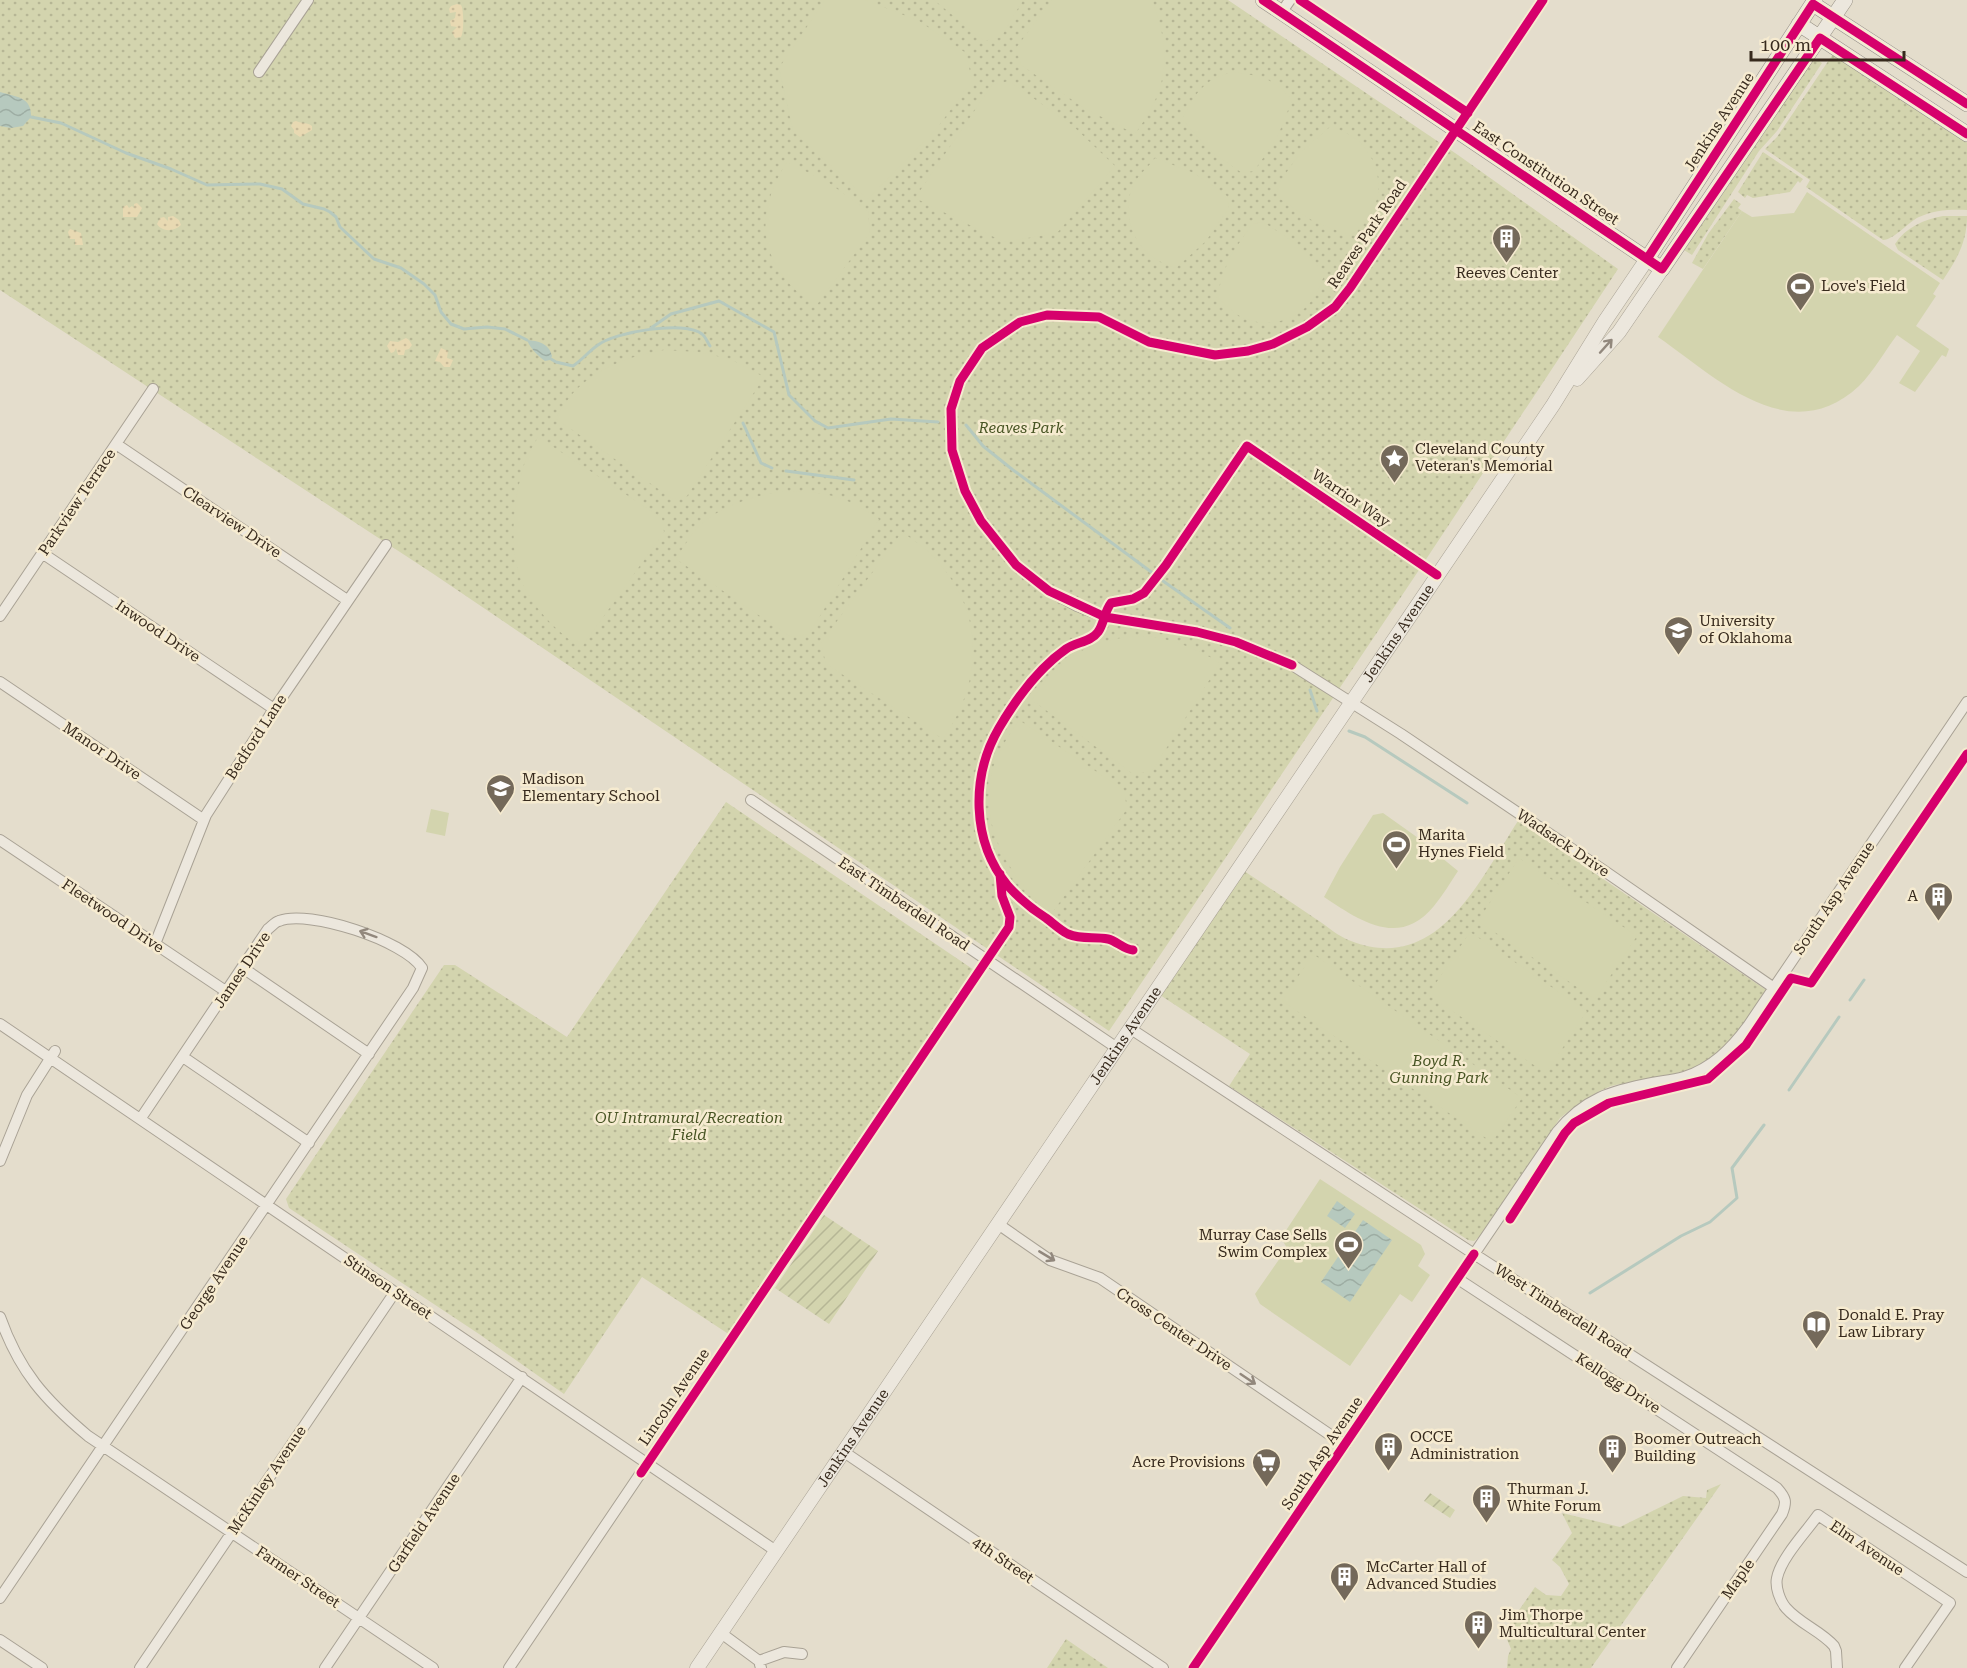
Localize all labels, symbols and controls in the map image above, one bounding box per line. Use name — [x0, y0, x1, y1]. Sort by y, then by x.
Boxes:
scale bar — [1751, 24, 1904, 62]
text: 100 m — [1760, 34, 1811, 55]
street label: Jenkins Avenue — [1680, 69, 1758, 175]
street label: East Constitution Street — [1469, 117, 1623, 229]
street label: Reaves Park Road — [1324, 176, 1410, 292]
building icon: Reeves Center — [1491, 222, 1523, 264]
place label: Reeves Center — [1456, 264, 1558, 282]
sports icon: Love's Field — [1784, 270, 1816, 312]
place label: Love's Field — [1821, 277, 1906, 295]
one-way arrow — [1599, 339, 1613, 354]
park label: Reaves Park — [977, 419, 1064, 437]
place label: Cleveland County Veteran's Memorial — [1415, 440, 1553, 475]
place icon: Cleveland County Veteran's Memorial — [1378, 442, 1410, 484]
street label: Parkview Terrace — [35, 445, 119, 559]
street label: Warrior Way — [1309, 465, 1394, 531]
street label: Clearview Drive — [179, 482, 285, 562]
street label: Jenkins Avenue — [1359, 581, 1438, 686]
street label: Inwood Drive — [112, 596, 204, 666]
place label: University of Oklahoma — [1699, 612, 1792, 647]
school or university icon: University of Oklahoma — [1662, 614, 1694, 656]
street label: Bedford Lane — [222, 691, 290, 783]
street label: Manor Drive — [60, 718, 144, 784]
place label: Madison Elementary School — [522, 770, 660, 805]
school or university icon: Madison Elementary School — [485, 772, 517, 814]
street label: Wadsack Drive — [1513, 805, 1613, 881]
place label: Marita Hynes Field — [1418, 826, 1505, 861]
sports icon: Marita Hynes Field — [1381, 828, 1413, 870]
street label: South Asp Avenue — [1790, 838, 1878, 958]
street label: East Timberdell Road — [835, 853, 973, 955]
street label: Fleetwood Drive — [59, 875, 167, 957]
building icon: A — [1923, 880, 1955, 922]
place label: A — [1908, 887, 1919, 905]
street label: James Drive — [210, 928, 274, 1012]
one-way arrow — [359, 928, 378, 939]
street label: Jenkins Avenue — [1086, 983, 1165, 1088]
park label: Boyd R. Gunning Park — [1390, 1052, 1489, 1087]
park label: OU Intramural/Recreation Field — [595, 1109, 783, 1144]
place label: Murray Case Sells Swim Complex — [1199, 1226, 1327, 1261]
sports icon: Murray Case Sells Swim Complex — [1332, 1228, 1364, 1270]
street label: George Avenue — [176, 1233, 252, 1333]
street label: Stinson Street — [341, 1251, 436, 1323]
one-way arrow — [1038, 1251, 1055, 1263]
street label: West Timberdell Road — [1491, 1260, 1635, 1362]
street label: Cross Center Drive — [1113, 1284, 1235, 1374]
place label: Donald E. Pray Law Library — [1838, 1306, 1944, 1341]
library icon: Donald E. Pray Law Library — [1801, 1308, 1833, 1350]
street label: Lincoln Avenue — [635, 1345, 713, 1449]
street label: Kellogg Drive — [1572, 1349, 1664, 1417]
one-way arrow — [1240, 1373, 1256, 1385]
street label: Jenkins Avenue — [813, 1385, 893, 1490]
street label: South Asp Avenue — [1278, 1393, 1366, 1513]
street label: McKinley Avenue — [224, 1422, 310, 1538]
place label: OCCE Administration — [1410, 1428, 1519, 1463]
building icon: OCCE Administration — [1373, 1430, 1405, 1472]
place label: Boomer Outreach Building — [1634, 1430, 1762, 1465]
building icon: Boomer Outreach Building — [1597, 1432, 1629, 1474]
supermarket icon: Acre Provisions — [1250, 1446, 1282, 1488]
place label: Acre Provisions — [1132, 1453, 1245, 1471]
street label: Garfield Avenue — [384, 1470, 464, 1576]
place label: Thurman J. White Forum — [1507, 1480, 1601, 1515]
building icon: Thurman J. White Forum — [1470, 1482, 1502, 1524]
street label: Elm Avenue — [1827, 1517, 1907, 1579]
street label: 4th Street — [969, 1533, 1038, 1587]
street label: Farmer Street — [253, 1542, 344, 1612]
street label: Maple — [1718, 1555, 1758, 1603]
place label: McCarter Hall of Advanced Studies — [1366, 1558, 1496, 1593]
building icon: McCarter Hall of Advanced Studies — [1329, 1560, 1361, 1602]
place label: Jim Thorpe Multicultural Center — [1499, 1606, 1646, 1641]
building icon: Jim Thorpe Multicultural Center — [1462, 1608, 1494, 1650]

